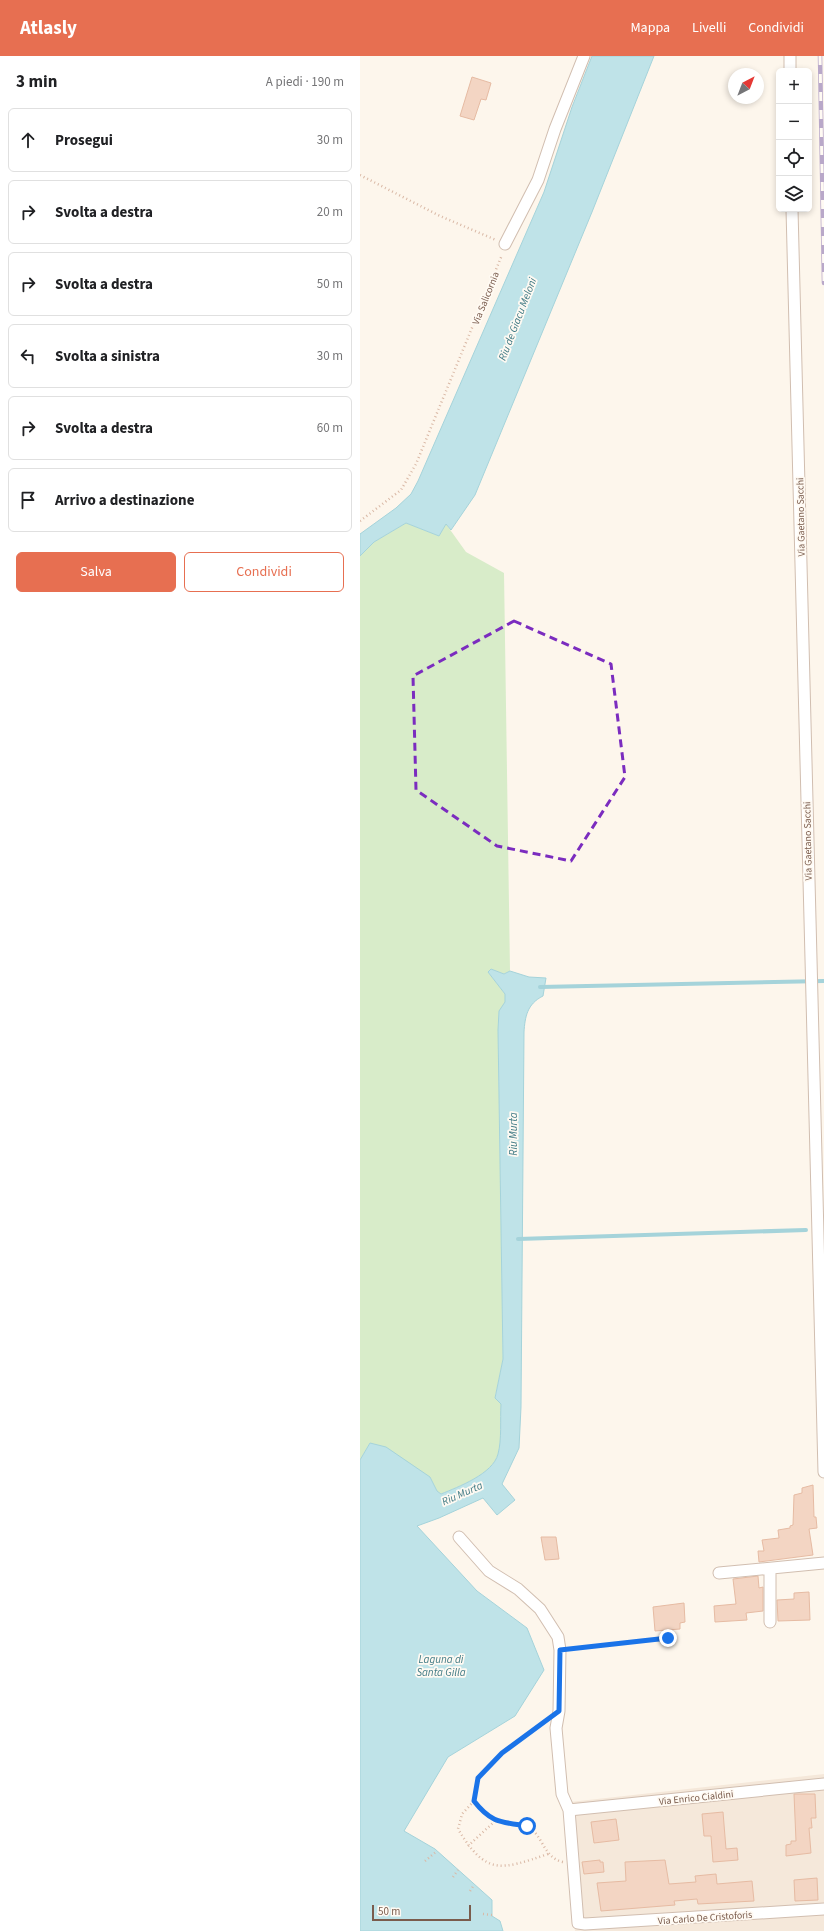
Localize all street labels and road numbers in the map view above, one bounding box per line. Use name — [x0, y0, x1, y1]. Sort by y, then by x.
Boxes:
street label: Via Salicornia — [469, 270, 503, 327]
street label: Via Gaetano Sacchi — [793, 477, 809, 557]
street label: Via Gaetano Sacchi — [800, 801, 816, 881]
street label: Via Enrico Cialdini — [658, 1787, 734, 1809]
street label: Via Carlo De Cristoforis — [657, 1908, 753, 1928]

